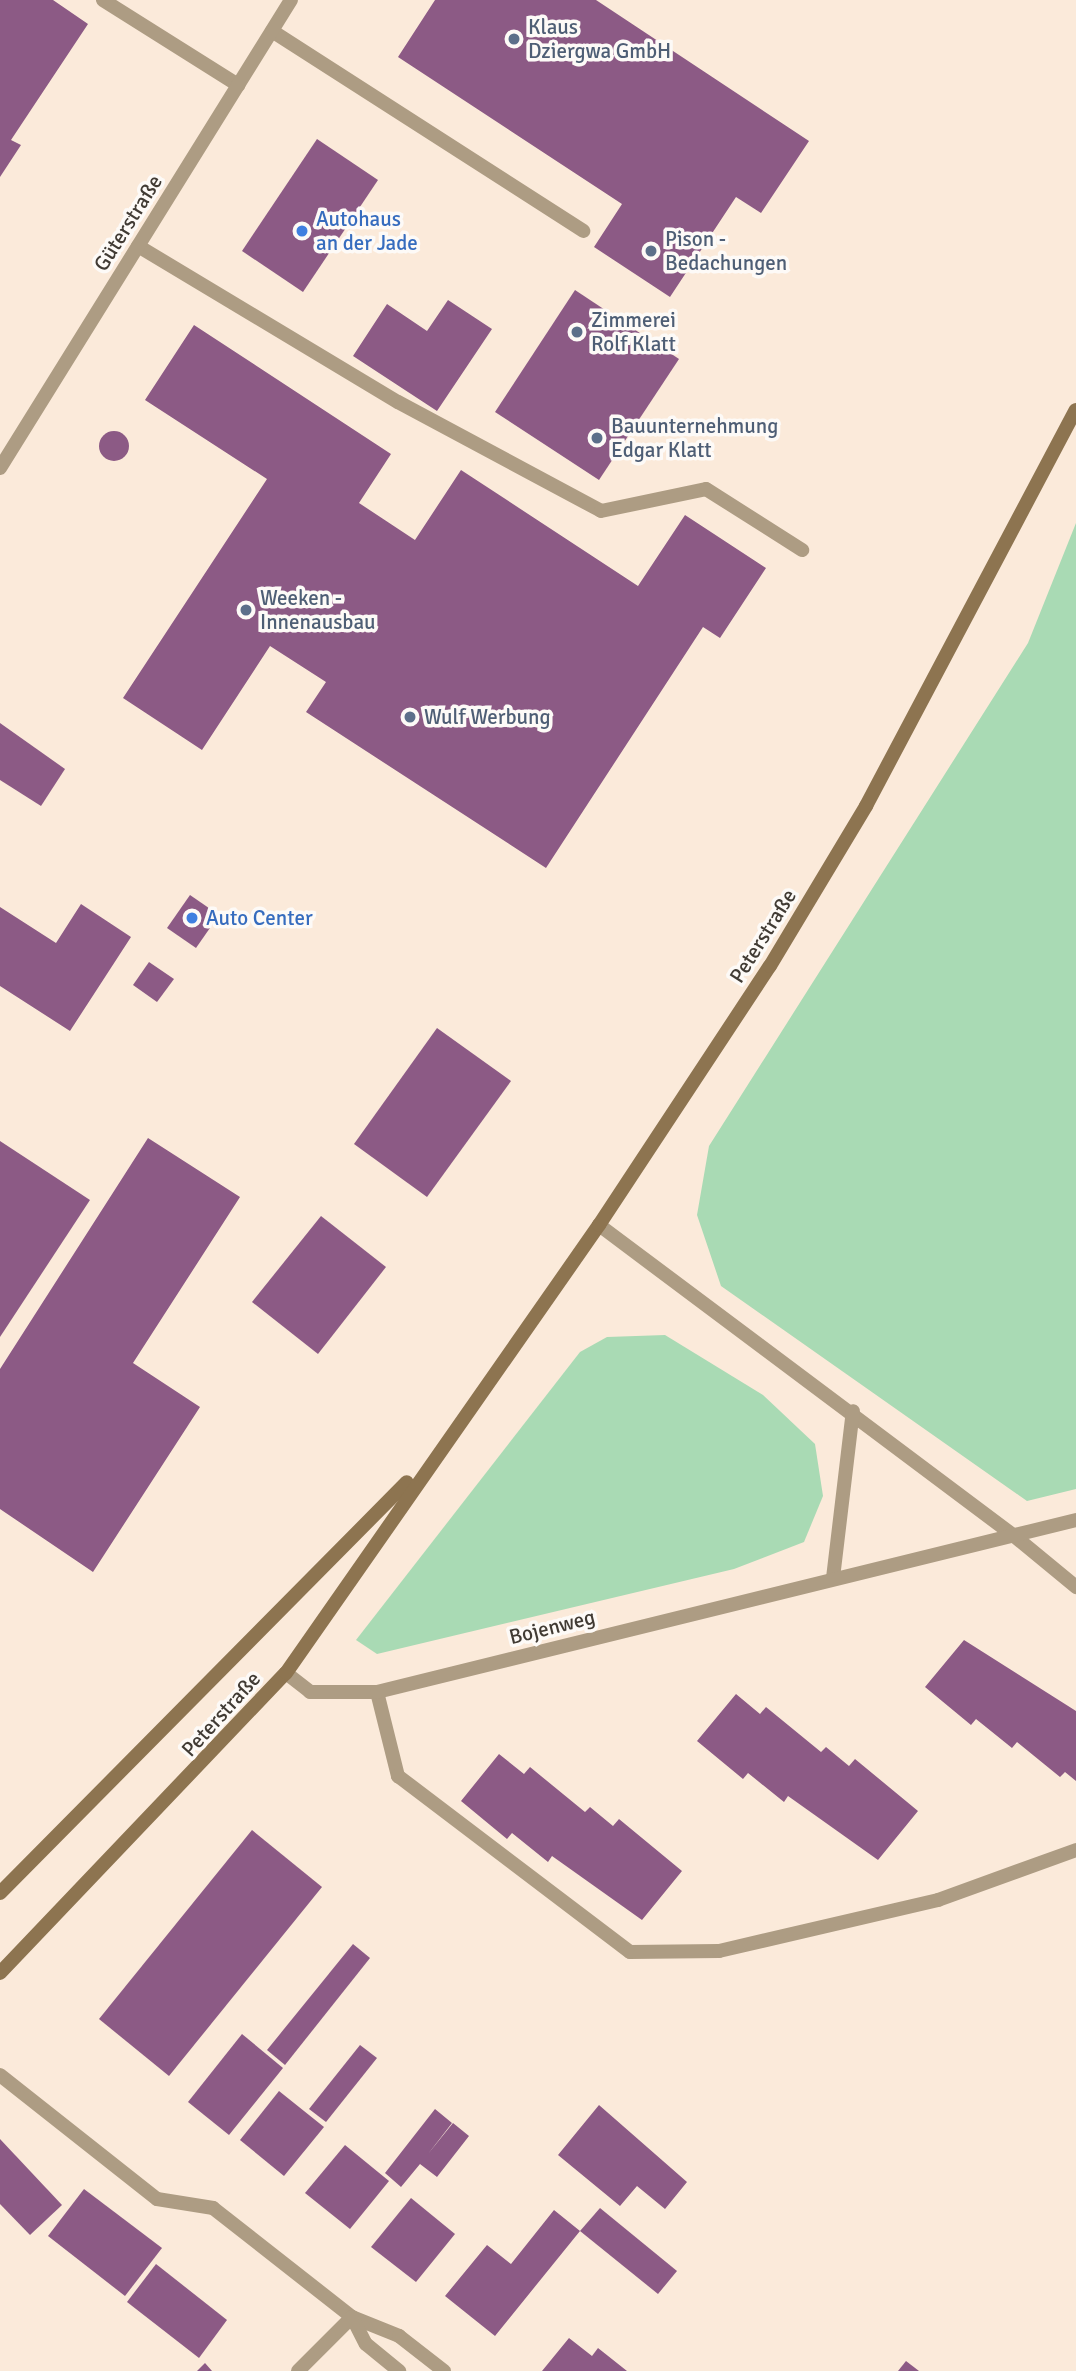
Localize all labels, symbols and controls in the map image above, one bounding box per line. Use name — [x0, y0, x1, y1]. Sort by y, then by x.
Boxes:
place label: Klaus Dziergwa GmbH — [528, 14, 671, 64]
marker: Klaus Dziergwa GmbH — [506, 31, 522, 47]
street label: Güterstraße — [88, 170, 168, 276]
place label: Autohaus an der Jade — [316, 206, 418, 256]
marker: Autohaus an der Jade — [294, 223, 310, 239]
place label: Pison - Bedachungen — [665, 226, 787, 276]
marker: Pison - Bedachungen — [643, 243, 659, 259]
place label: Zimmerei Rolf Klatt — [591, 307, 676, 357]
marker: Zimmerei Rolf Klatt — [569, 324, 585, 340]
place label: Bauunternehmung Edgar Klatt — [611, 413, 778, 463]
marker: Bauunternehmung Edgar Klatt — [589, 430, 605, 446]
place label: Weeken - Innenausbau — [260, 585, 376, 635]
marker: Weeken - Innenausbau — [238, 602, 254, 618]
place label: Wulf Werbung — [424, 704, 551, 730]
marker: Wulf Werbung — [402, 709, 418, 725]
street label: Peterstraße — [724, 885, 802, 987]
place label: Auto Center — [206, 905, 313, 931]
marker: Auto Center — [184, 910, 200, 926]
street label: Bojenweg — [506, 1604, 598, 1650]
street label: Peterstraße — [176, 1666, 266, 1762]

